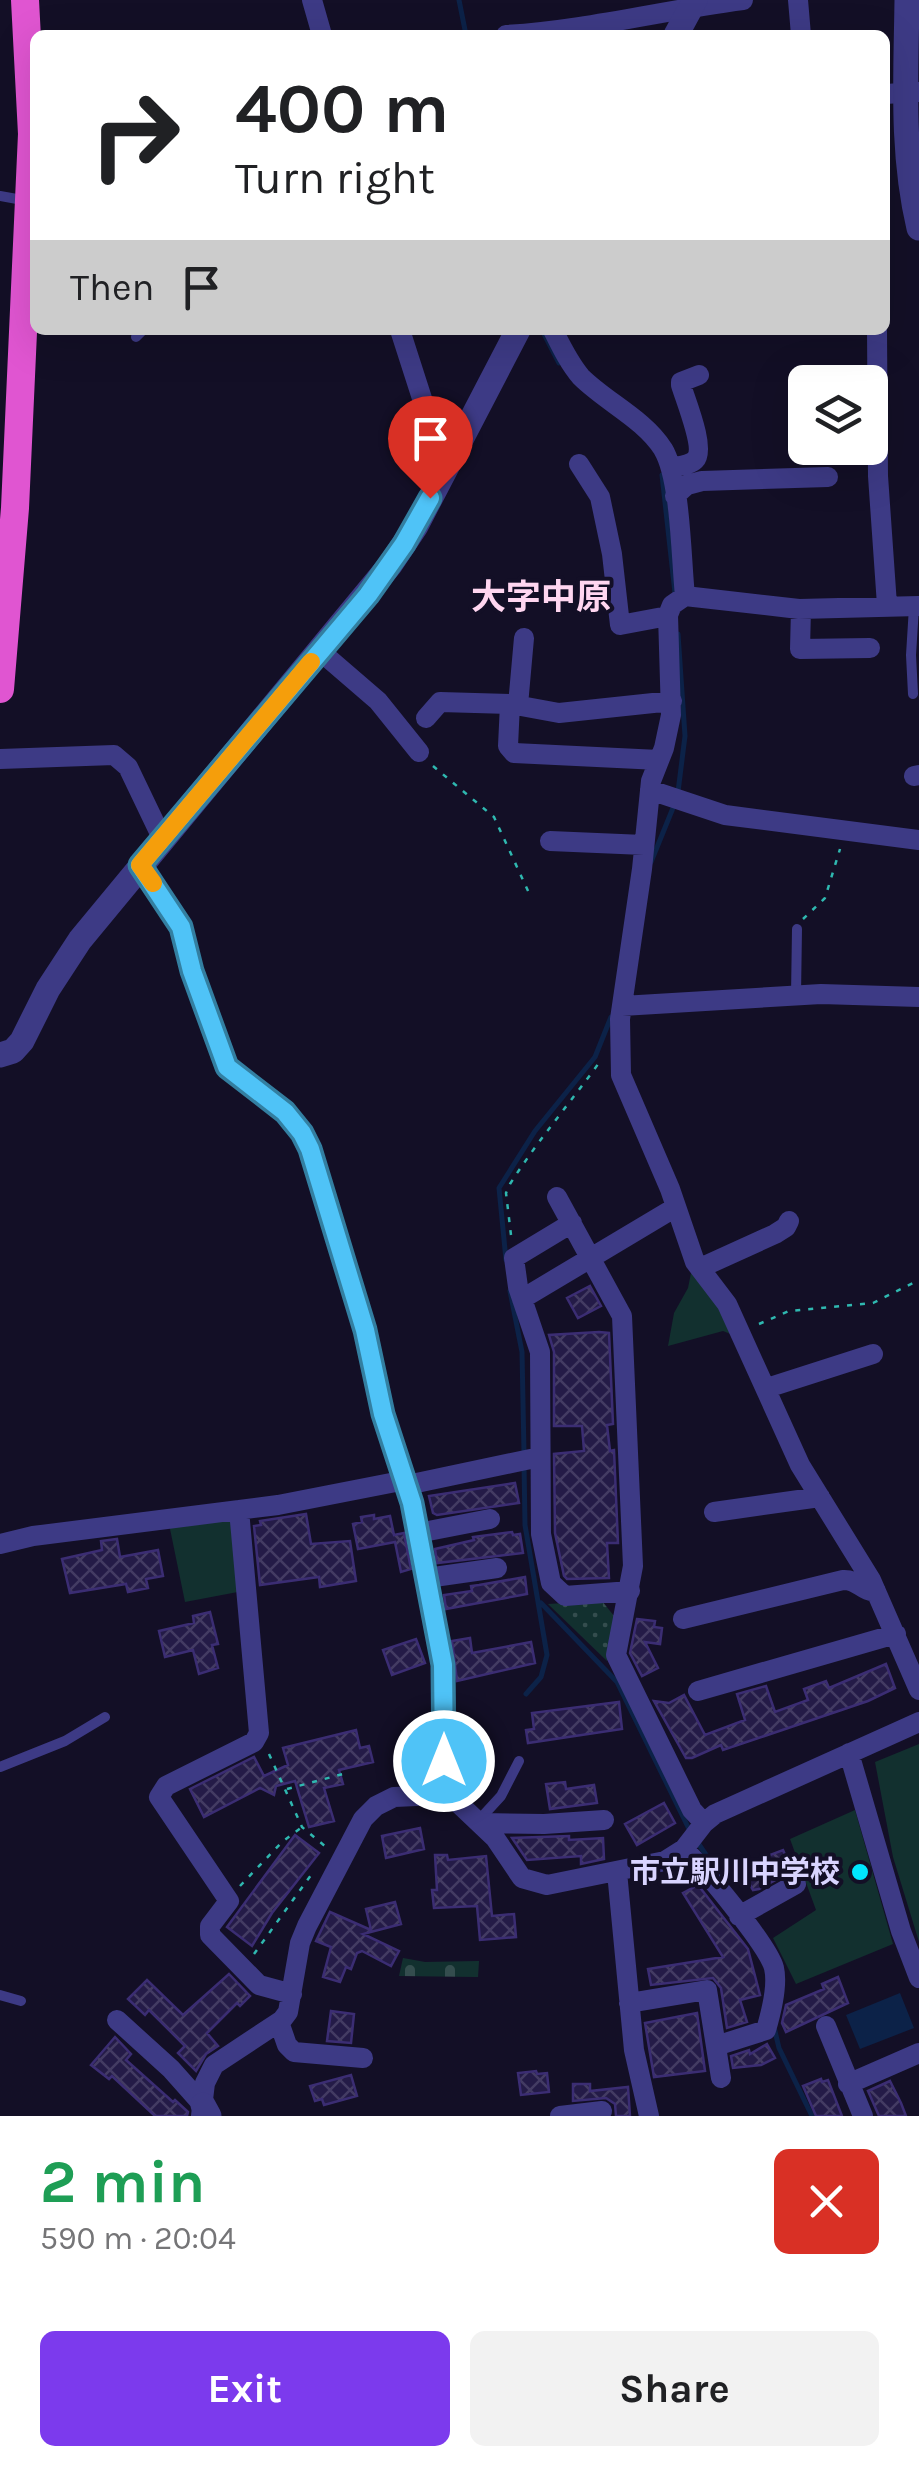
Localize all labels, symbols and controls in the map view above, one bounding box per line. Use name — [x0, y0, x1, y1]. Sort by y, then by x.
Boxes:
text: 400 m — [235, 68, 449, 150]
icon: right — [70, 70, 200, 200]
text: Turn right — [235, 152, 435, 204]
icon: arrive — [174, 260, 229, 315]
text: Then — [70, 265, 154, 310]
map controls — [788, 365, 888, 465]
button: layers — [788, 365, 888, 465]
pin — [388, 396, 473, 499]
icon: arrive — [403, 411, 458, 466]
district label: 大字中原 — [471, 577, 611, 618]
position arrow — [392, 1709, 496, 1813]
place label: 市立駅川中学校 — [630, 1854, 840, 1890]
marker: 市立駅川中学校 — [849, 1861, 871, 1883]
text: 2 min — [40, 2147, 205, 2217]
button: close — [774, 2149, 879, 2254]
text: 590 m · 20:04 — [40, 2220, 236, 2257]
button: Exit — [40, 2331, 450, 2446]
button: Share — [470, 2331, 879, 2446]

